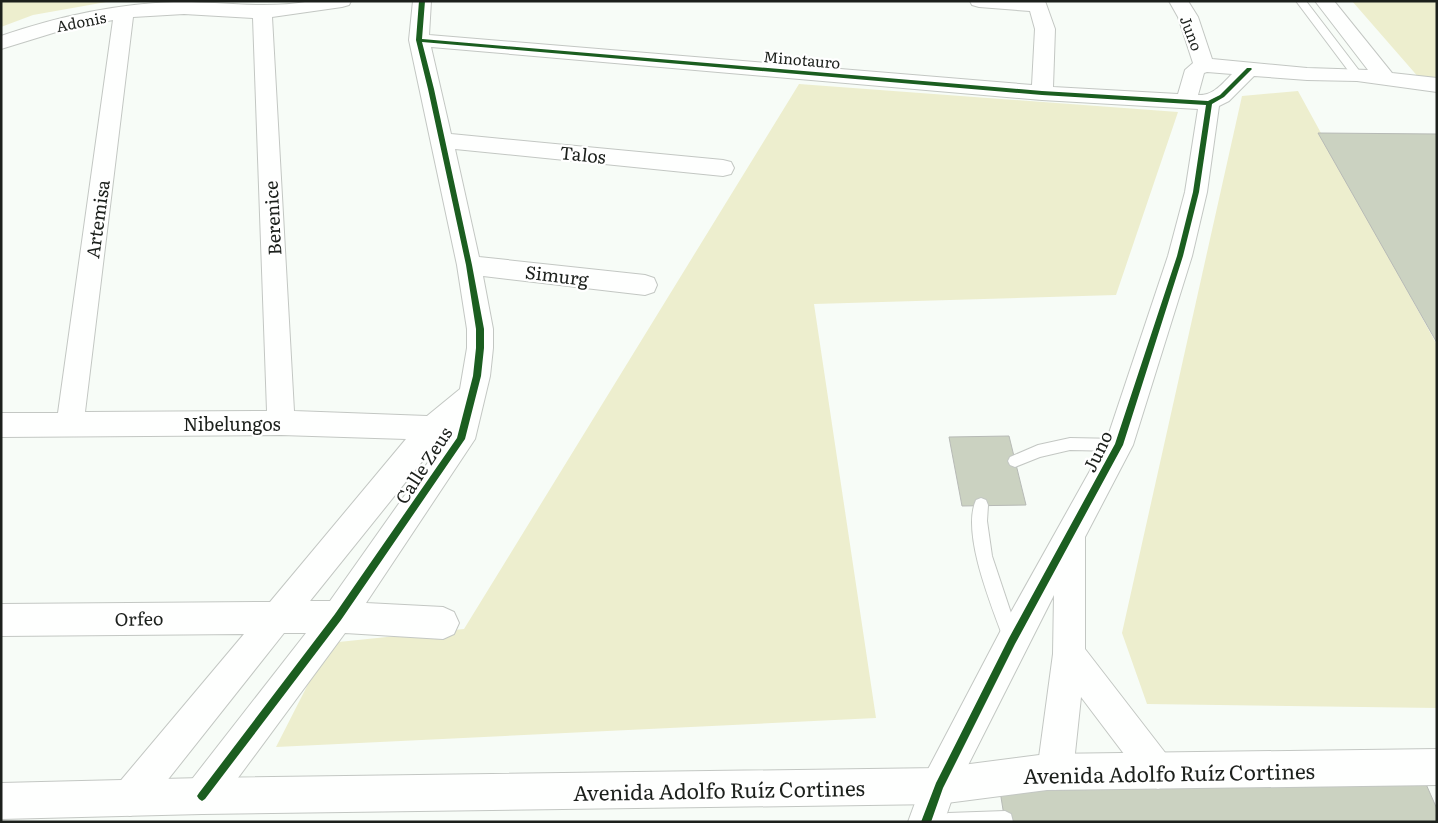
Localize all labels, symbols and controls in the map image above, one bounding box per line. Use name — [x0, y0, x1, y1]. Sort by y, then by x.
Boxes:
street label: Adonis — [54, 5, 108, 37]
street label: Juno — [1175, 12, 1209, 54]
street label: Minotauro — [763, 44, 842, 74]
street label: Talos — [559, 138, 607, 170]
street label: Artemisa — [78, 178, 116, 260]
street label: Berenice — [257, 180, 287, 256]
street label: Simurg — [524, 258, 591, 292]
street label: Nibelungos — [183, 410, 281, 437]
street label: Calle Zeus — [388, 421, 458, 509]
street label: Juno — [1075, 426, 1119, 476]
street label: Orfeo — [114, 604, 164, 632]
street label: Avenida Adolfo Ruíz Cortines — [1023, 754, 1315, 790]
street label: Avenida Adolfo Ruíz Cortines — [573, 771, 865, 807]

